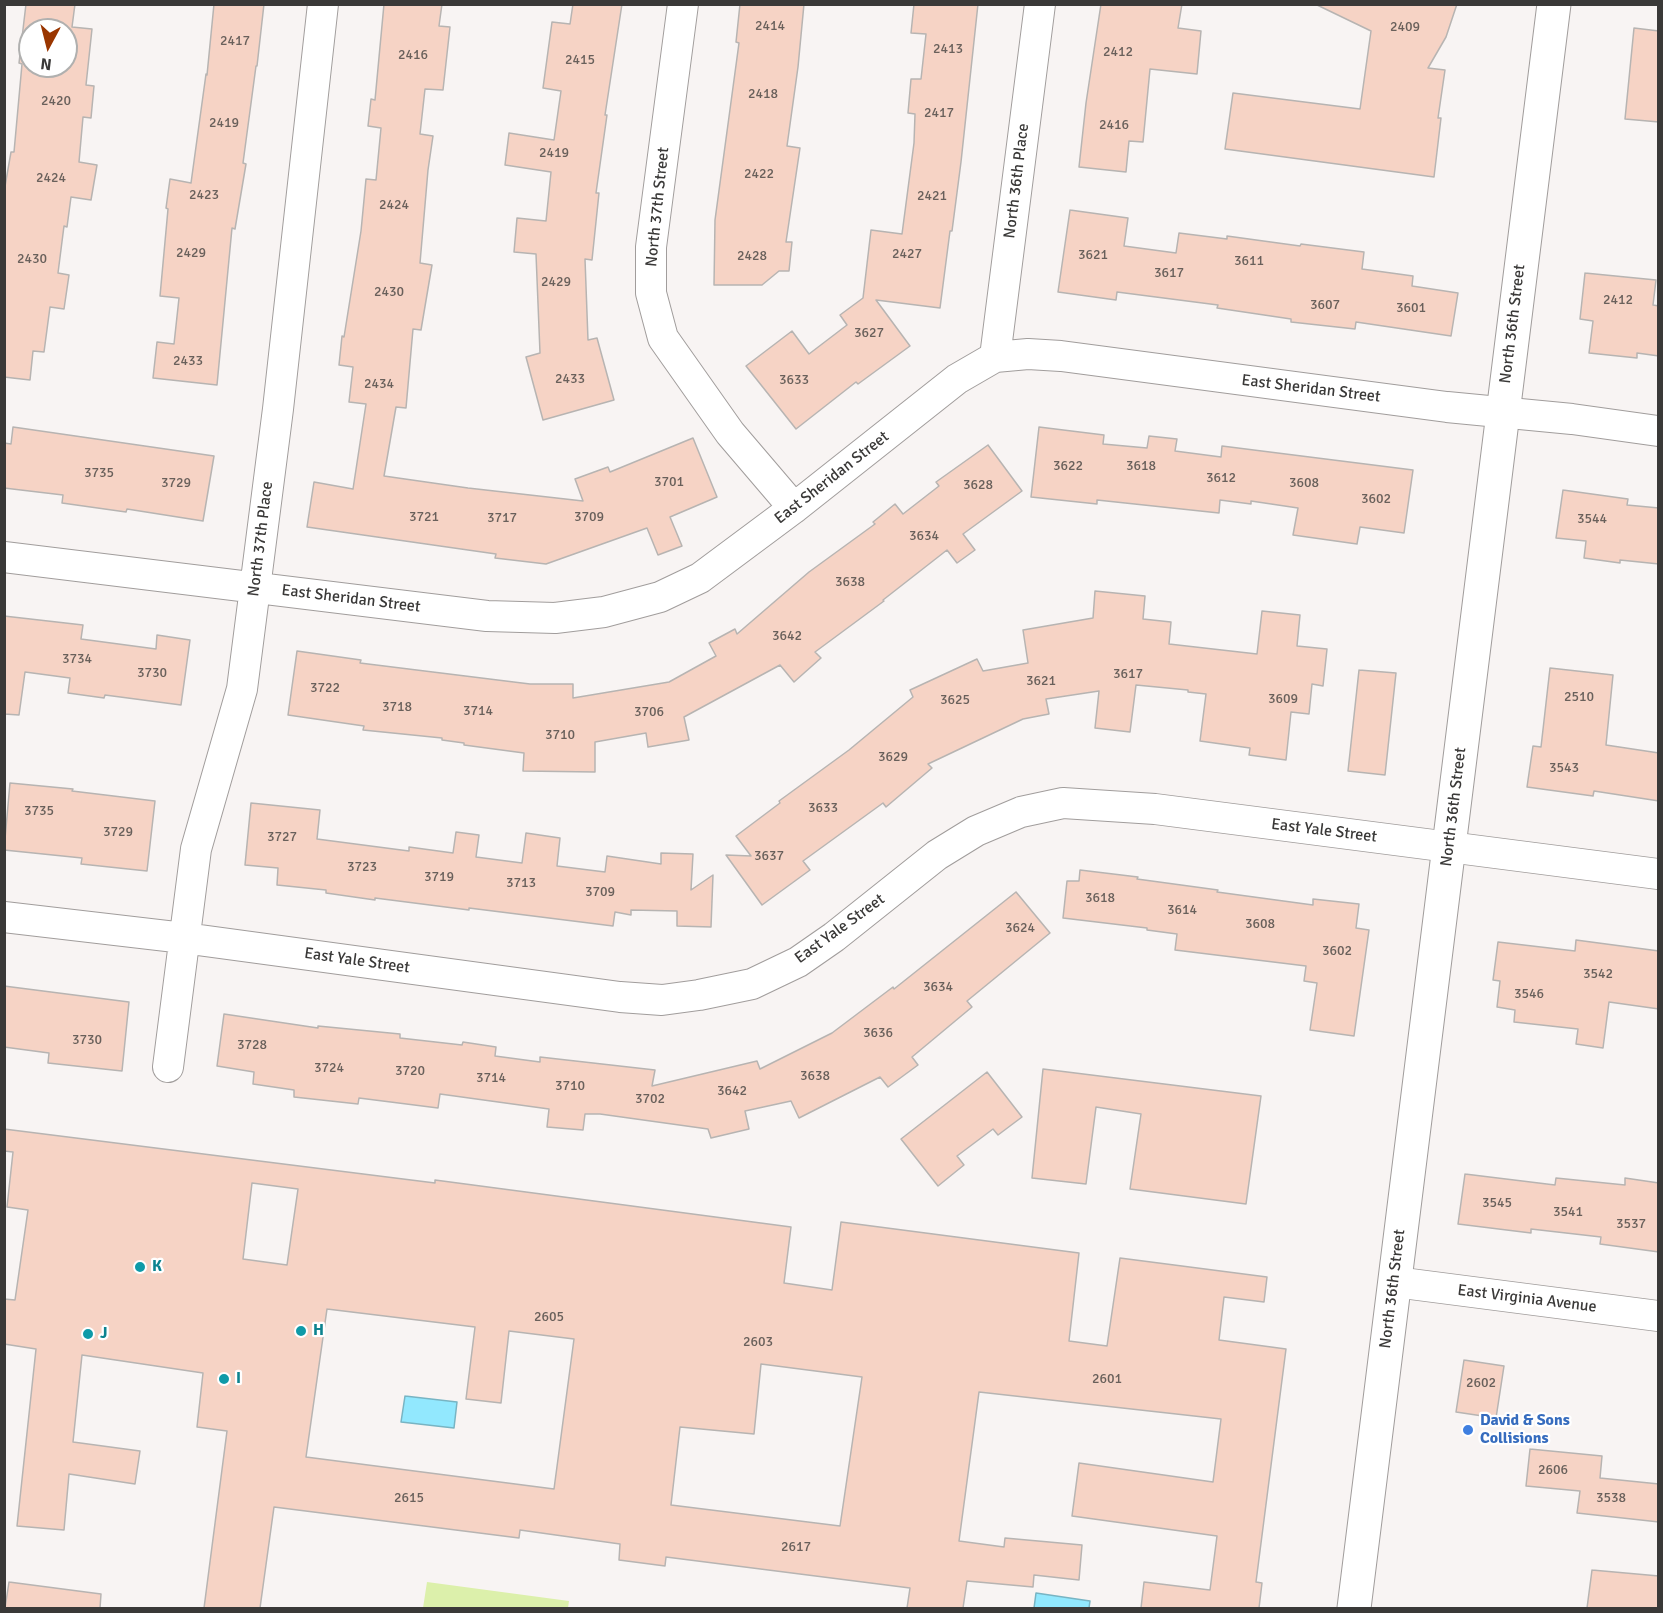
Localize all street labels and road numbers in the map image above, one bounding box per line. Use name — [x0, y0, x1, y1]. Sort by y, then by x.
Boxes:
street label: North 36th Place — [1000, 122, 1034, 240]
street label: North 37th Street — [642, 146, 674, 268]
street label: North 36th Street — [1496, 263, 1530, 385]
street label: East Sheridan Street — [1240, 371, 1382, 407]
street label: East Sheridan Street — [771, 427, 893, 529]
street label: North 37th Place — [244, 480, 278, 598]
street label: East Sheridan Street — [280, 581, 422, 617]
street label: North 36th Street — [1437, 746, 1471, 868]
street label: East Yale Street — [1270, 815, 1378, 847]
street label: East Yale Street — [791, 890, 889, 968]
street label: East Yale Street — [303, 944, 411, 978]
street label: North 36th Street — [1376, 1228, 1410, 1350]
street label: East Virginia Avenue — [1456, 1281, 1598, 1317]

